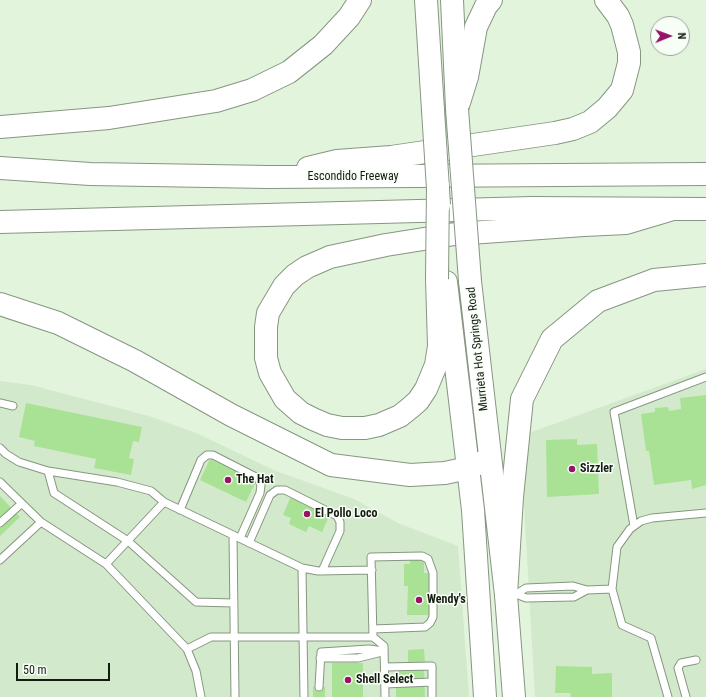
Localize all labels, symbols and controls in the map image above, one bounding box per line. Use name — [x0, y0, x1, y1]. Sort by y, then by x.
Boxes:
north arrow — [650, 16, 690, 56]
text: N — [675, 32, 688, 39]
street label: Escondido Freeway — [307, 170, 399, 184]
street label: Murrieta Hot Springs Road — [464, 286, 492, 412]
place label: Sizzler — [580, 462, 613, 476]
marker: Sizzler — [567, 464, 577, 474]
place label: The Hat — [236, 473, 274, 487]
marker: The Hat — [223, 475, 233, 485]
place label: El Pollo Loco — [315, 507, 377, 521]
marker: El Pollo Loco — [302, 509, 312, 519]
place label: Wendy's — [427, 593, 466, 607]
marker: Wendy's — [414, 595, 424, 605]
scale bar — [18, 655, 112, 681]
text: 50 m — [23, 663, 47, 677]
place label: Shell Select — [356, 673, 413, 687]
marker: Shell Select — [343, 675, 353, 685]

